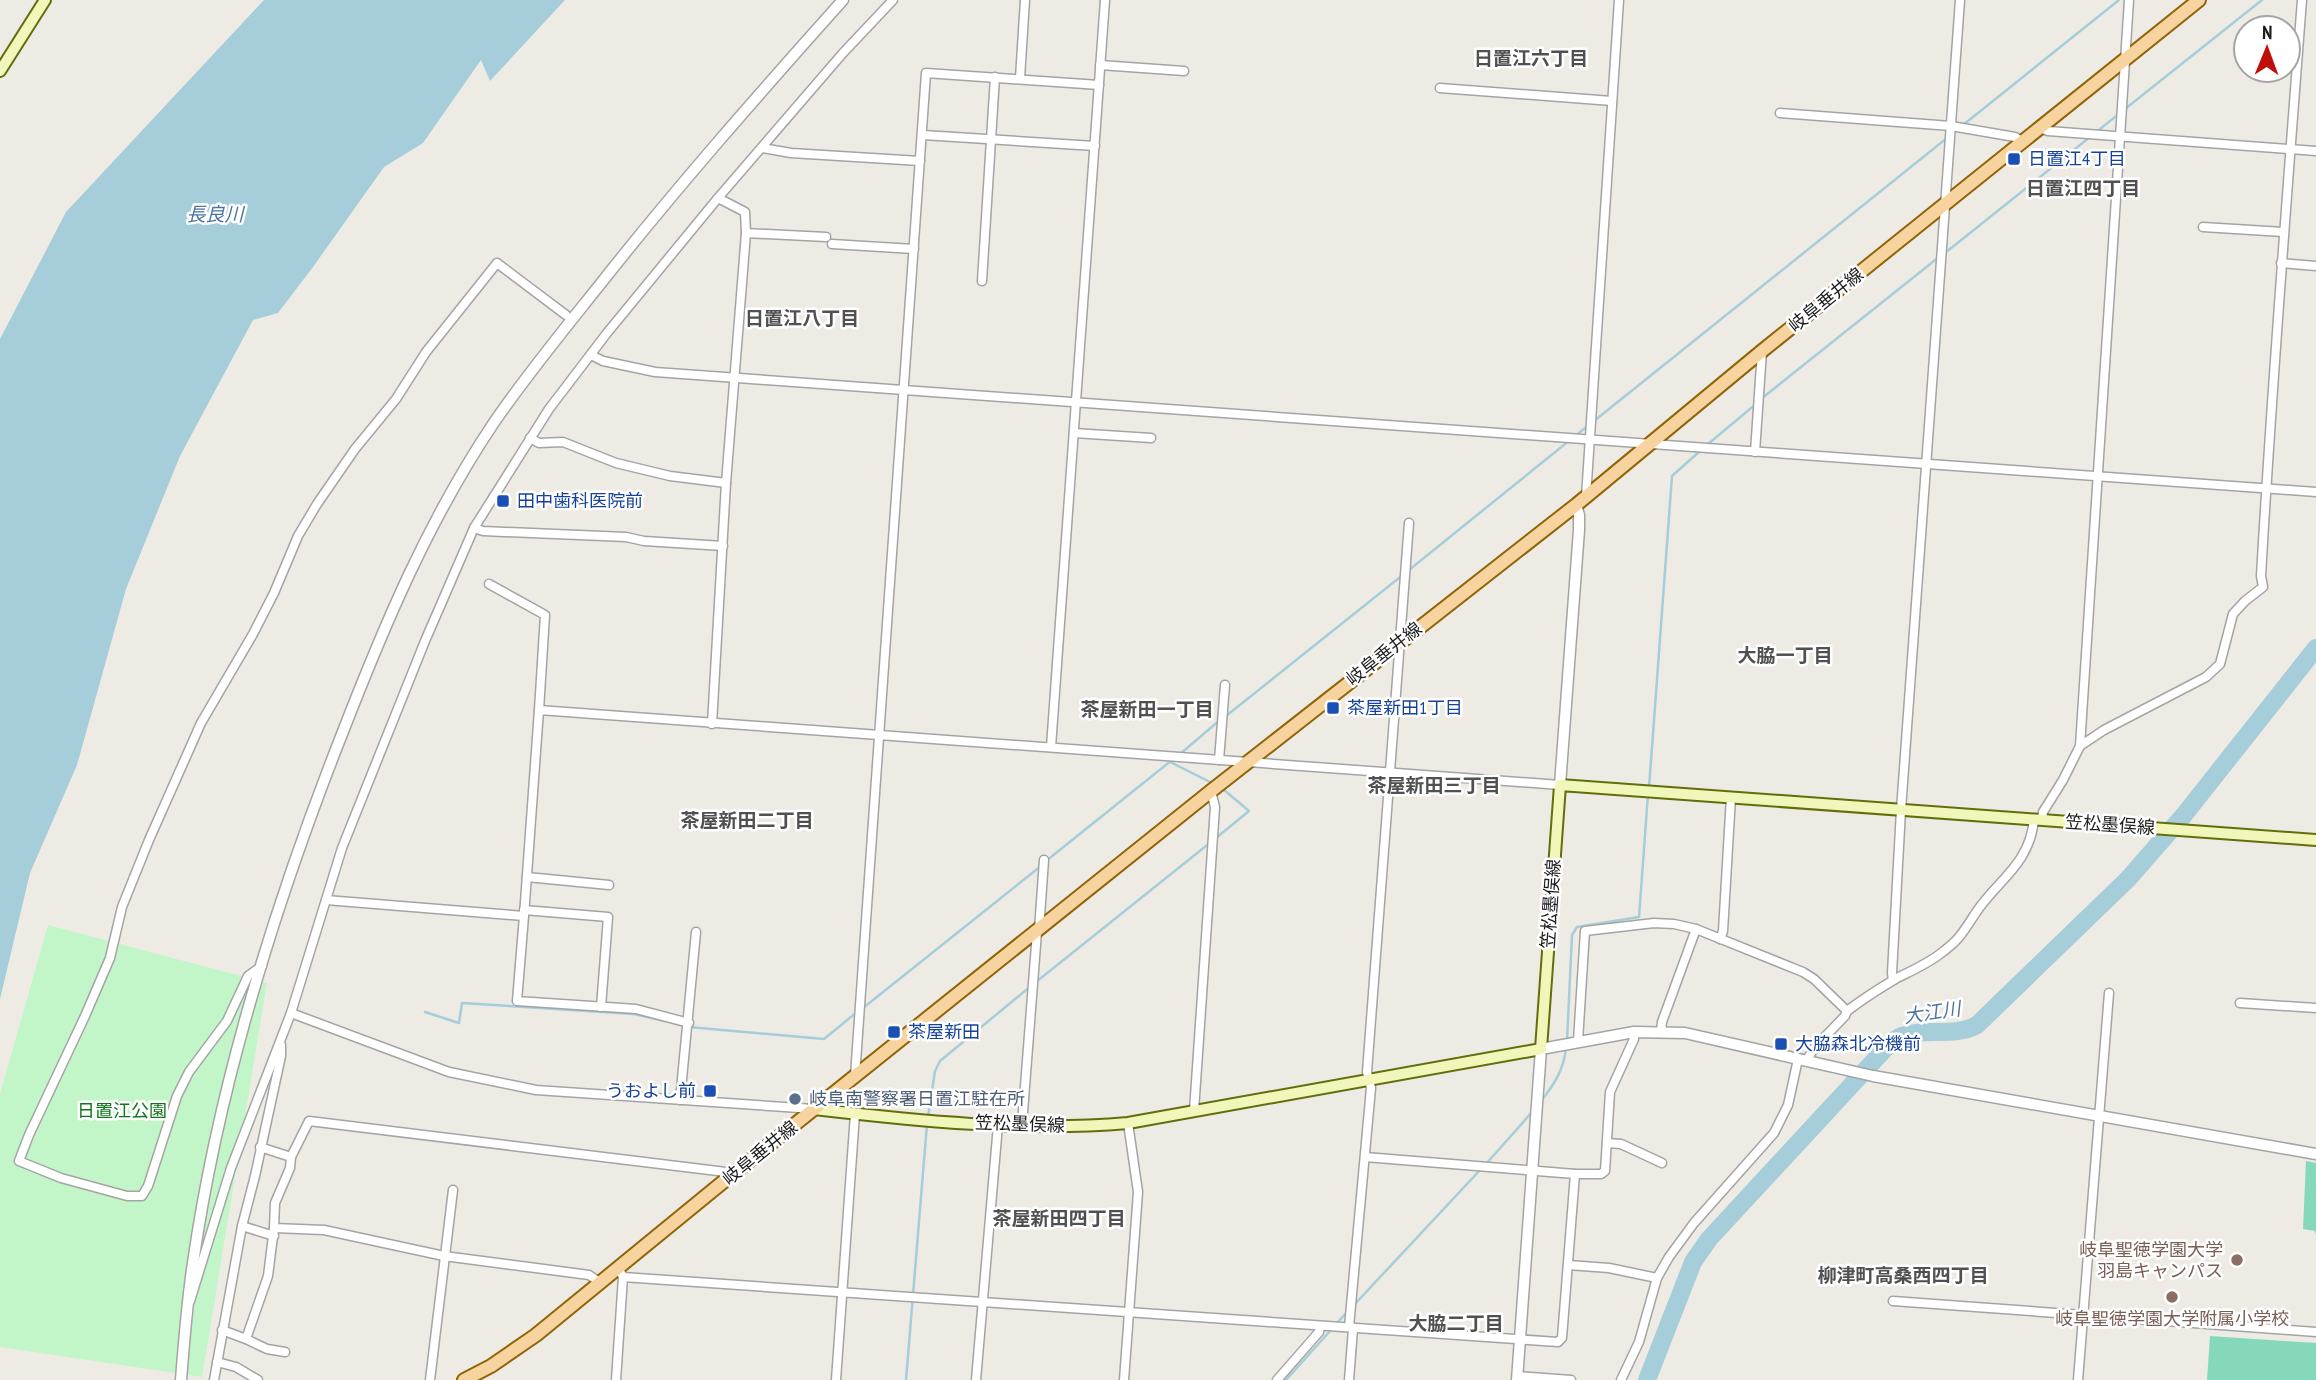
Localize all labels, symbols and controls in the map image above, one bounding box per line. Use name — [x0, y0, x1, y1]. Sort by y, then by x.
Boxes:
north arrow — [2232, 14, 2302, 84]
text: N — [2262, 20, 2273, 44]
district label: 日置江六丁目 — [1474, 46, 1588, 70]
place label: 日置江4丁目 — [2028, 147, 2126, 170]
marker: 日置江4丁目 — [2006, 151, 2022, 167]
district label: 日置江四丁目 — [2026, 176, 2140, 200]
water label: 長良川 — [186, 202, 245, 226]
street label: 岐阜垂井線 — [1783, 262, 1868, 337]
district label: 日置江八丁目 — [745, 306, 859, 330]
place label: 田中歯科医院前 — [517, 489, 643, 512]
marker: 田中歯科医院前 — [495, 493, 511, 509]
street label: 岐阜垂井線 — [1341, 617, 1426, 690]
district label: 大脇一丁目 — [1737, 643, 1833, 667]
place label: 茶屋新田1丁目 — [1347, 696, 1463, 719]
district label: 茶屋新田一丁目 — [1080, 697, 1214, 721]
marker: 茶屋新田1丁目 — [1325, 700, 1341, 716]
district label: 茶屋新田三丁目 — [1367, 773, 1501, 797]
district label: 茶屋新田二丁目 — [680, 808, 814, 832]
street label: 笠松墨俣線 — [2064, 810, 2156, 839]
street label: 笠松墨俣線 — [1536, 858, 1565, 950]
water label: 大江川 — [1902, 996, 1964, 1028]
place label: 茶屋新田 — [908, 1020, 980, 1043]
marker: 茶屋新田 — [886, 1024, 902, 1040]
place label: 大脇森北冷機前 — [1795, 1032, 1921, 1055]
marker: 大脇森北冷機前 — [1773, 1036, 1789, 1052]
place label: うおよし前 — [606, 1079, 696, 1102]
marker: うおよし前 — [702, 1083, 718, 1099]
place label: 岐阜南警察署日置江駐在所 — [809, 1087, 1025, 1110]
marker: 岐阜南警察署日置江駐在所 — [787, 1091, 803, 1107]
park label: 日置江公園 — [77, 1099, 167, 1122]
street label: 笠松墨俣線 — [975, 1110, 1065, 1137]
street label: 岐阜垂井線 — [717, 1115, 802, 1190]
district label: 茶屋新田四丁目 — [992, 1206, 1126, 1230]
place label: 岐阜聖徳学園大学 羽島キャンパス — [2079, 1238, 2223, 1282]
marker: 岐阜聖徳学園大学 羽島キャンパス — [2229, 1252, 2245, 1268]
district label: 柳津町高桑西四丁目 — [1817, 1263, 1989, 1287]
marker: 岐阜聖徳学園大学附属小学校 — [2164, 1289, 2180, 1305]
place label: 岐阜聖徳学園大学附属小学校 — [2055, 1307, 2289, 1330]
district label: 大脇二丁目 — [1408, 1311, 1504, 1335]

